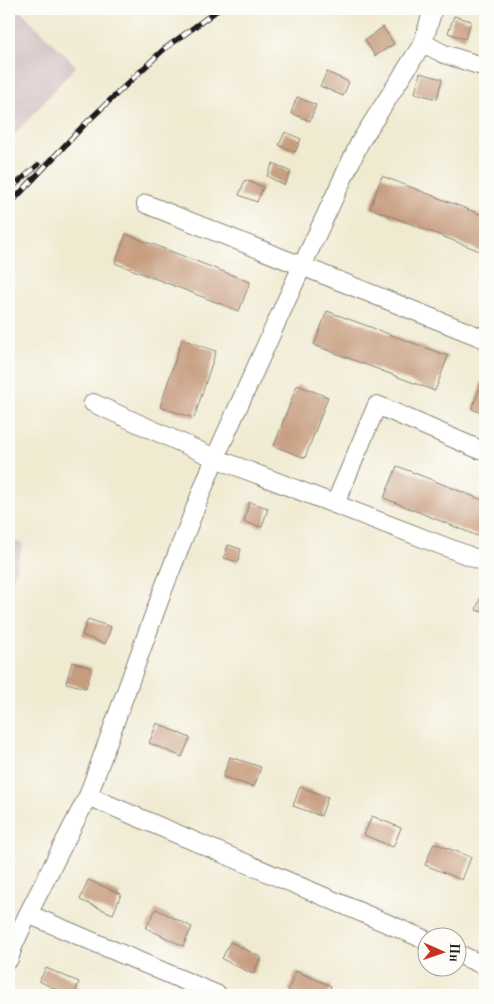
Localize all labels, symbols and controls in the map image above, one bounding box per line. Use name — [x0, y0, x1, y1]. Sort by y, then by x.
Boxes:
north arrow — [416, 926, 466, 976]
text: Пн — [447, 943, 461, 962]

